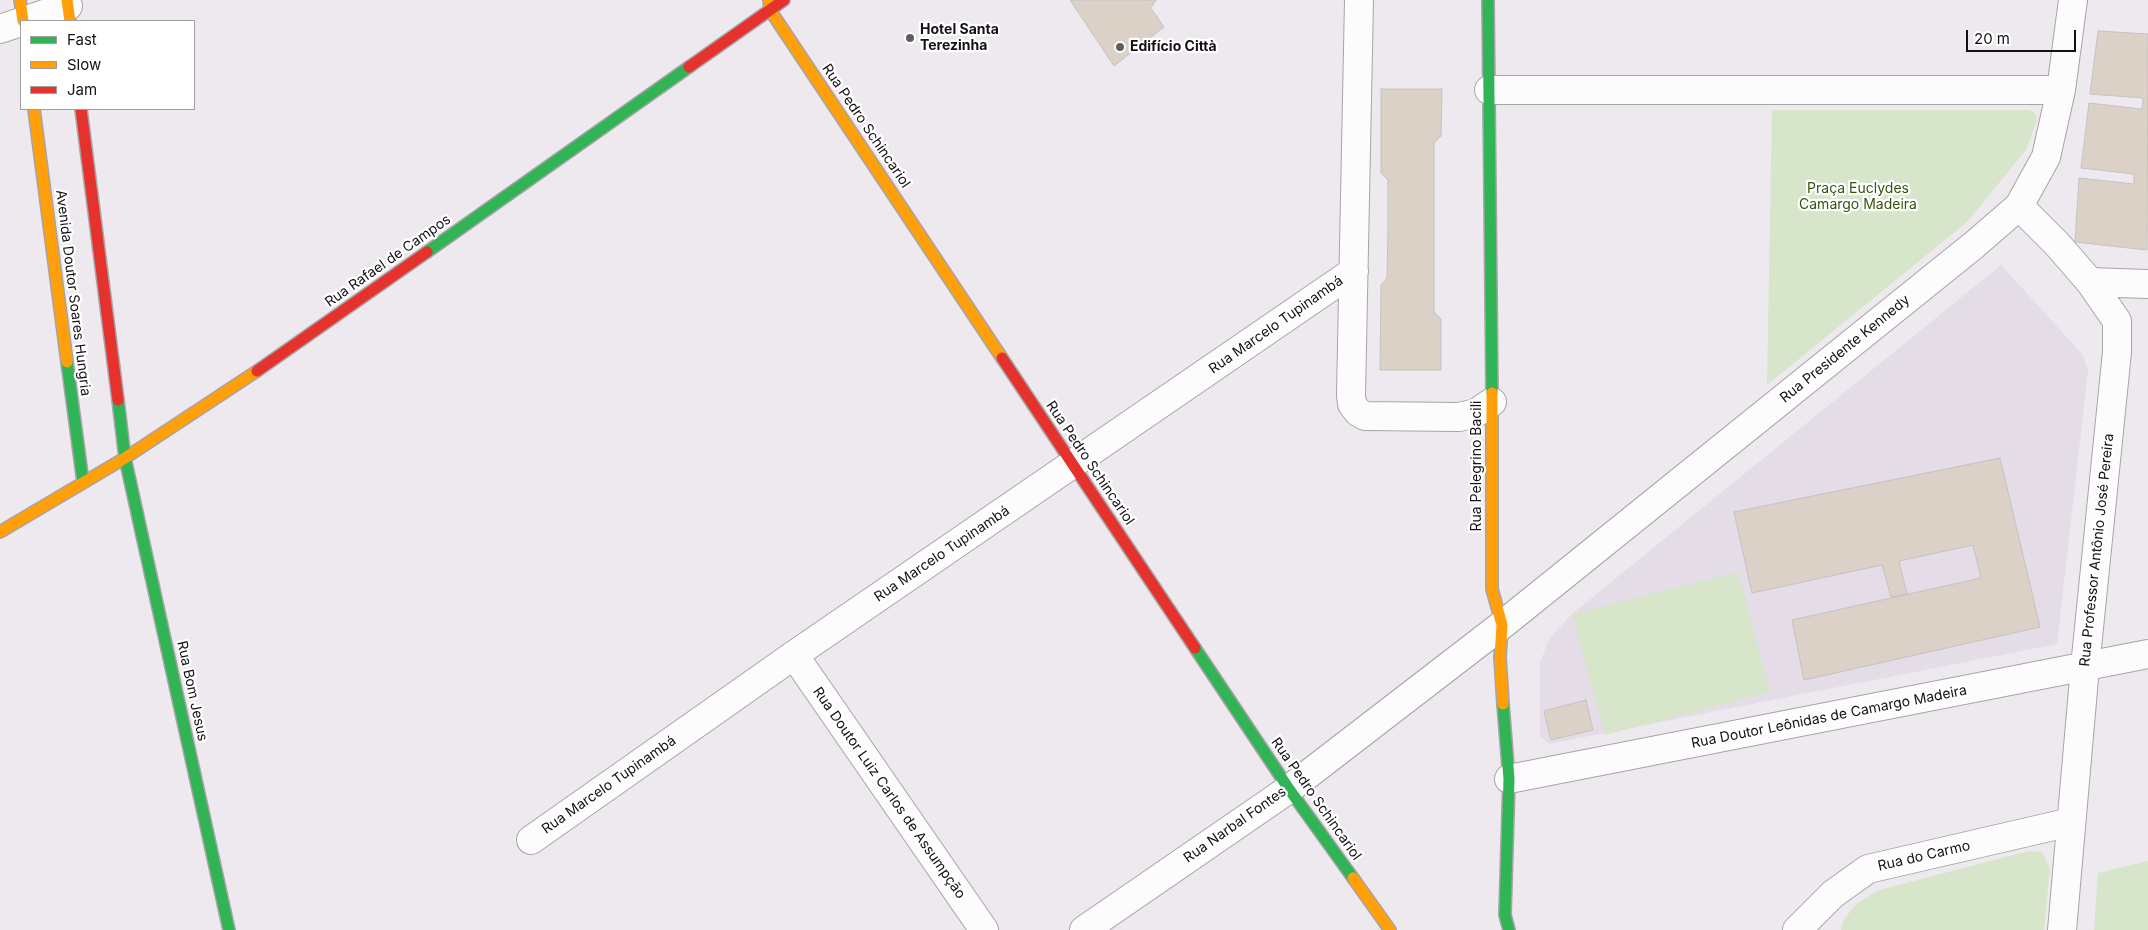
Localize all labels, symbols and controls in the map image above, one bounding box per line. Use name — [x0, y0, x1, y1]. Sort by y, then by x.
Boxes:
legend — [20, 20, 195, 110]
scale bar — [1968, 20, 2078, 52]
place label: Hotel Santa Terezinha — [920, 22, 999, 54]
text: 20 m — [1974, 29, 2010, 48]
text: Fast — [67, 30, 97, 49]
marker: Hotel Santa Terezinha — [904, 32, 916, 44]
place label: Edifício Città — [1130, 39, 1217, 55]
marker: Edifício Città — [1114, 41, 1126, 53]
text: Slow — [67, 55, 101, 74]
street label: Rua Pedro Schincariol — [818, 61, 914, 191]
text: Jam — [67, 80, 97, 99]
park label: Praça Euclydes Camargo Madeira — [1799, 181, 1917, 213]
street label: Avenida Doutor Soares Hungria — [52, 189, 94, 397]
street label: Rua Rafael de Campos — [322, 211, 454, 311]
street label: Rua Marcelo Tupinambá — [1206, 272, 1346, 378]
street label: Rua Presidente Kennedy — [1777, 292, 1913, 406]
street label: Rua Pedro Schincariol — [1042, 398, 1138, 528]
street label: Rua Pelegrino Bacili — [1469, 401, 1485, 531]
street label: Rua Professor Antônio José Pereira — [2076, 433, 2118, 667]
street label: Rua Marcelo Tupinambá — [871, 502, 1013, 606]
street label: Rua Bom Jesus — [173, 639, 211, 743]
street label: Rua Doutor Leônidas de Camargo Madeira — [1690, 682, 1968, 752]
street label: Rua Doutor Luiz Carlos de Assumpção — [809, 684, 969, 902]
street label: Rua Marcelo Tupinambá — [539, 732, 679, 838]
street label: Rua Pedro Schincariol — [1267, 735, 1365, 863]
street label: Rua Narbal Fontes — [1181, 783, 1289, 867]
street label: Rua do Carmo — [1876, 837, 1972, 875]

